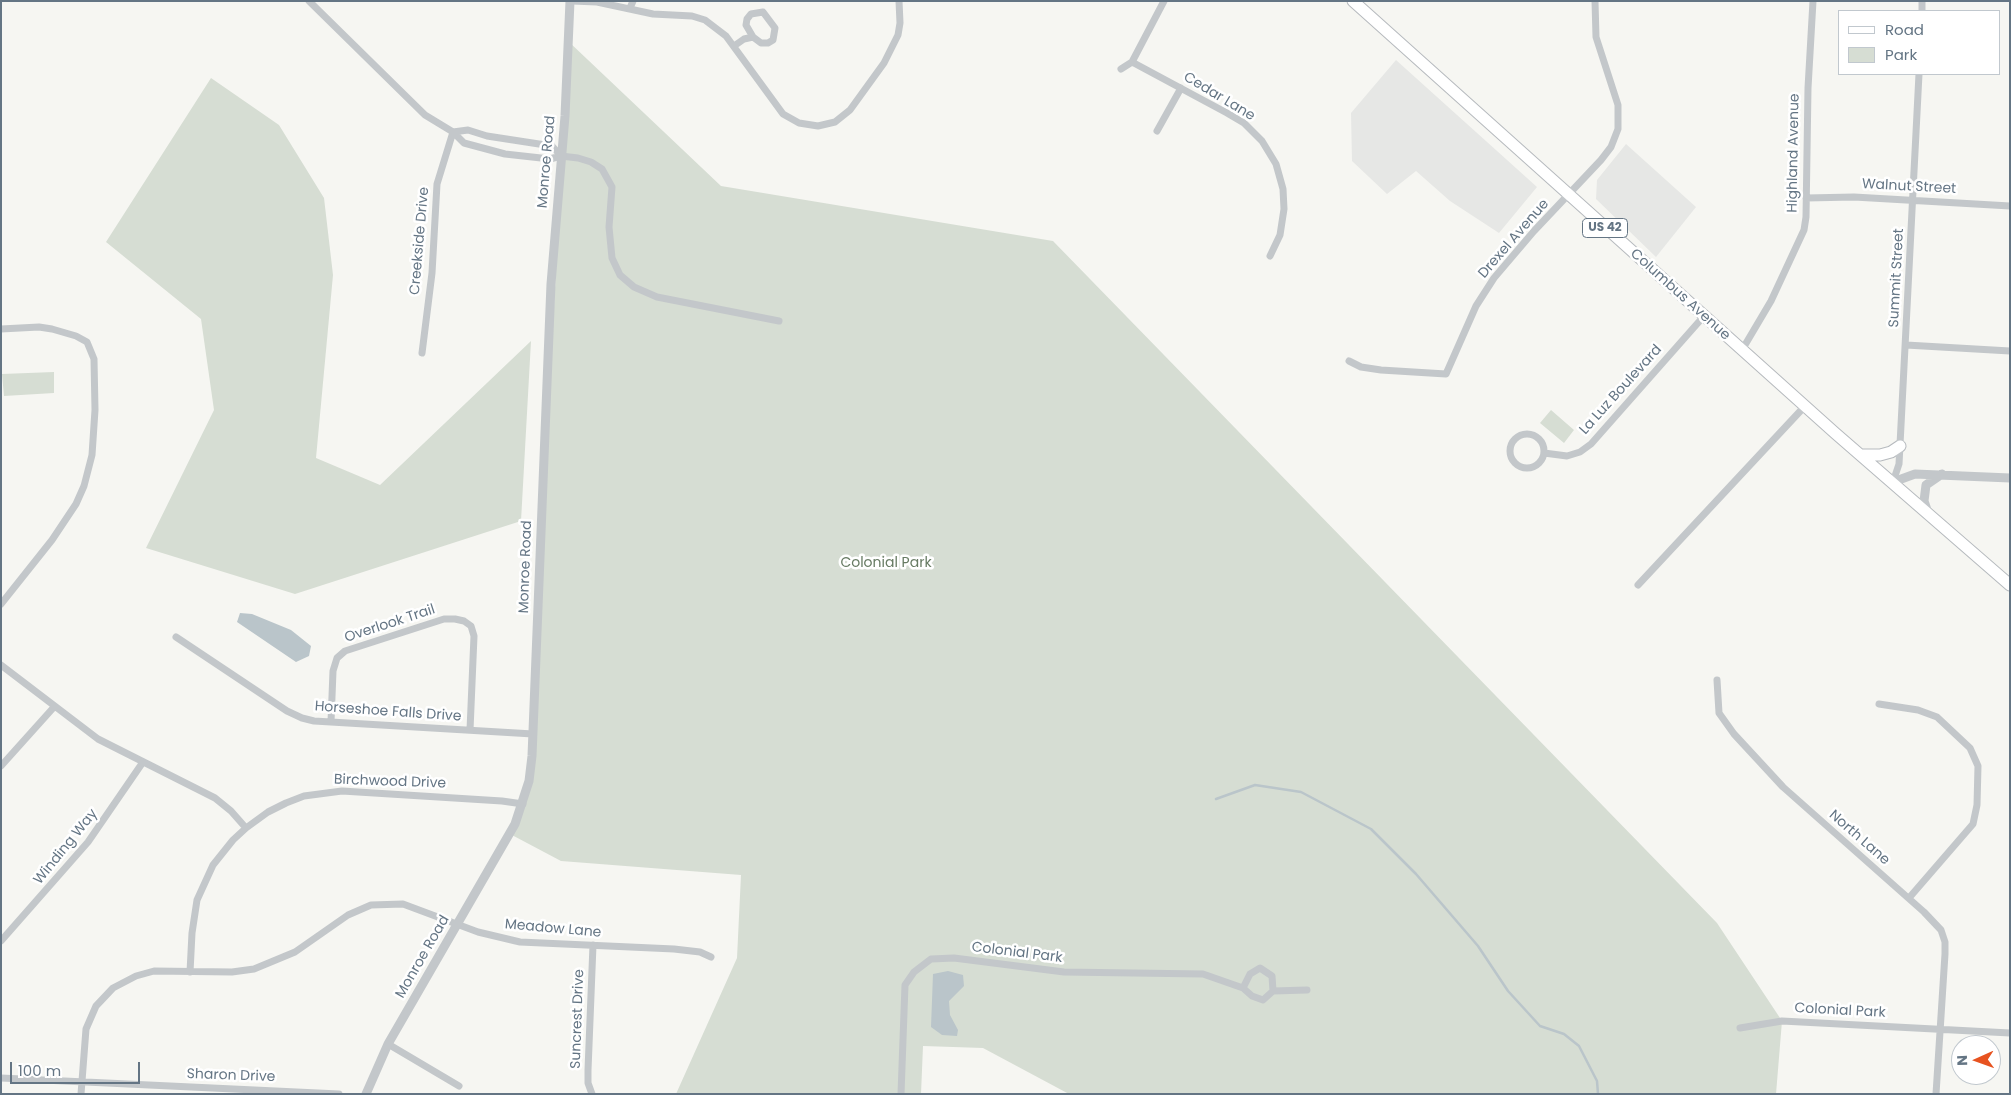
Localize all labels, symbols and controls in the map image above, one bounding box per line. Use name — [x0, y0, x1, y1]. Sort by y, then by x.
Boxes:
legend — [1838, 10, 2001, 75]
text: Road — [1885, 19, 1924, 40]
text: Park — [1885, 44, 1917, 65]
street label: Cedar Lane — [1180, 69, 1258, 125]
street label: Highland Avenue — [1785, 93, 1803, 213]
street label: Monroe Road — [535, 115, 559, 209]
street label: Walnut Street — [1861, 176, 1957, 198]
street label: Creekside Drive — [407, 186, 433, 296]
street label: Drexel Avenue — [1475, 196, 1553, 282]
road number: US 42 — [1582, 218, 1628, 238]
street label: Summit Street — [1886, 228, 1908, 328]
street label: Columbus Avenue — [1627, 246, 1733, 344]
street label: La Luz Boulevard — [1576, 342, 1666, 438]
street label: Monroe Road — [516, 520, 536, 614]
park label: Colonial Park — [840, 555, 932, 571]
street label: Overlook Trail — [343, 601, 437, 647]
street label: Horseshoe Falls Drive — [314, 698, 462, 726]
street label: Birchwood Drive — [334, 772, 446, 792]
street label: Winding Way — [30, 806, 102, 888]
street label: North Lane — [1825, 807, 1893, 869]
street label: Monroe Road — [392, 913, 454, 1001]
street label: Meadow Lane — [504, 916, 602, 942]
street label: Colonial Park — [971, 939, 1063, 967]
street label: Suncrest Drive — [568, 969, 588, 1069]
street label: Colonial Park — [1794, 1000, 1886, 1022]
north arrow — [1951, 1035, 2001, 1085]
scale bar — [12, 1052, 142, 1084]
text: N — [1952, 1055, 1972, 1066]
text: 100 m — [18, 1060, 61, 1081]
street label: Sharon Drive — [186, 1066, 276, 1086]

